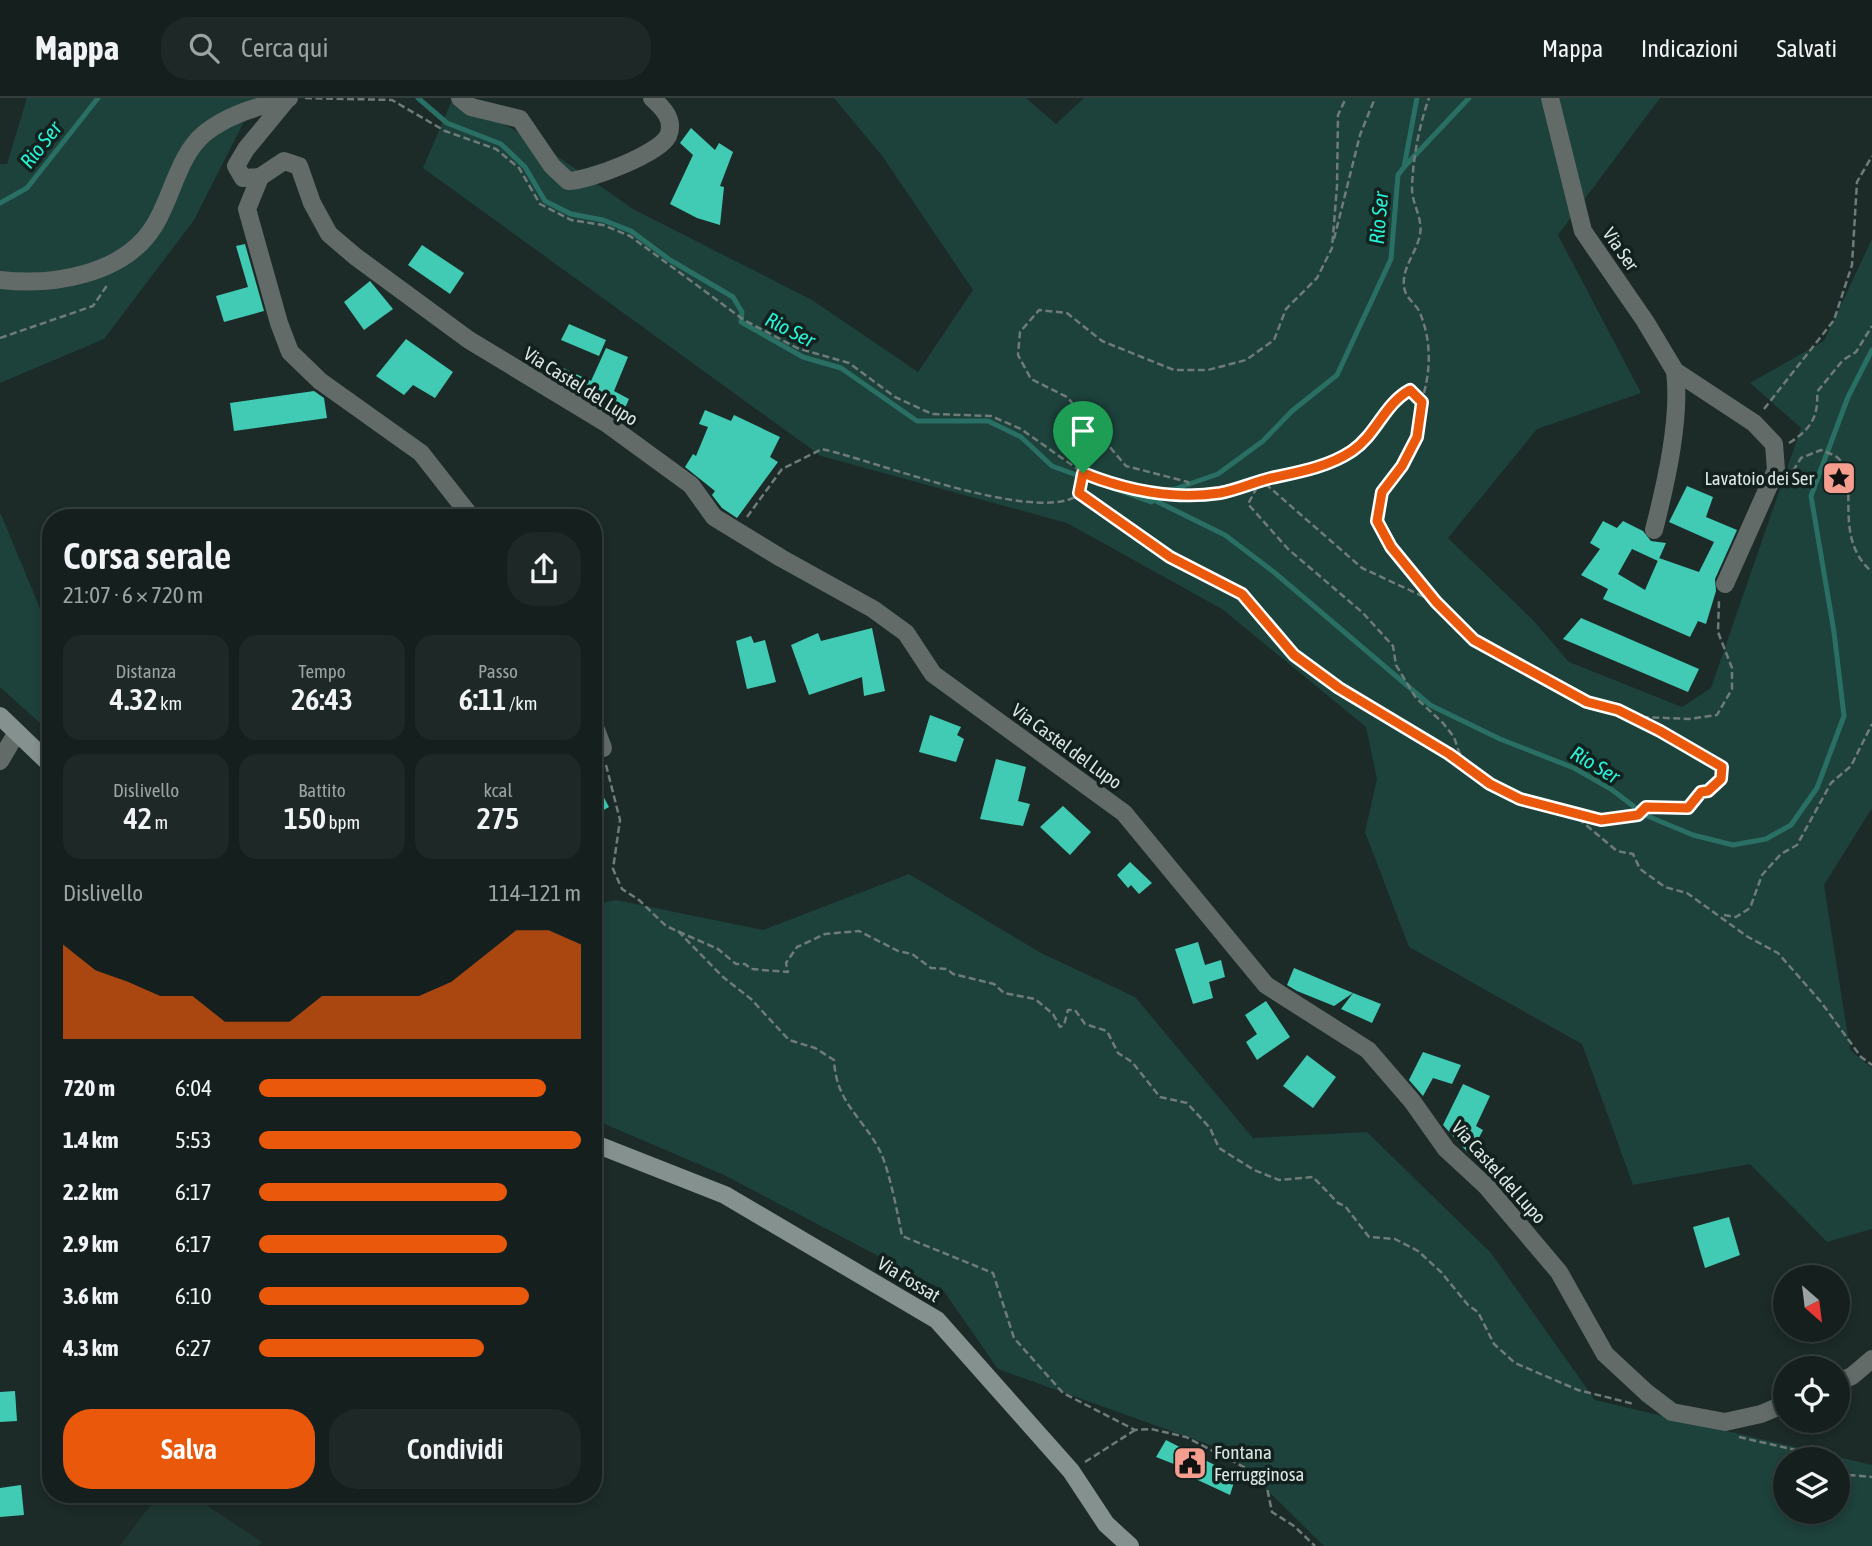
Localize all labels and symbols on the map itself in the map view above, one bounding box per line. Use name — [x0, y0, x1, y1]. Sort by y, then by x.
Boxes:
water label: Rio Ser — [15, 116, 66, 173]
water label: Rio Ser — [1364, 190, 1392, 245]
street label: Via Ser — [1598, 223, 1644, 275]
water label: Rio Ser — [762, 306, 820, 352]
street label: Via Castel del Lupo — [520, 342, 642, 430]
pin — [1053, 401, 1113, 473]
place icon: Lavatoio dei Ser — [1820, 459, 1858, 497]
place label: Lavatoio dei Ser — [1704, 467, 1814, 489]
street label: Via Castel del Lupo — [1008, 699, 1126, 793]
water label: Rio Ser — [1567, 740, 1625, 788]
street label: Via Castel del Lupo — [1447, 1116, 1551, 1228]
street label: Via Fossat — [874, 1252, 944, 1306]
north arrow — [1773, 1265, 1850, 1342]
place label: Fontana Ferrugginosa — [1214, 1441, 1304, 1485]
public building icon: Fontana Ferrugginosa — [1171, 1444, 1209, 1482]

